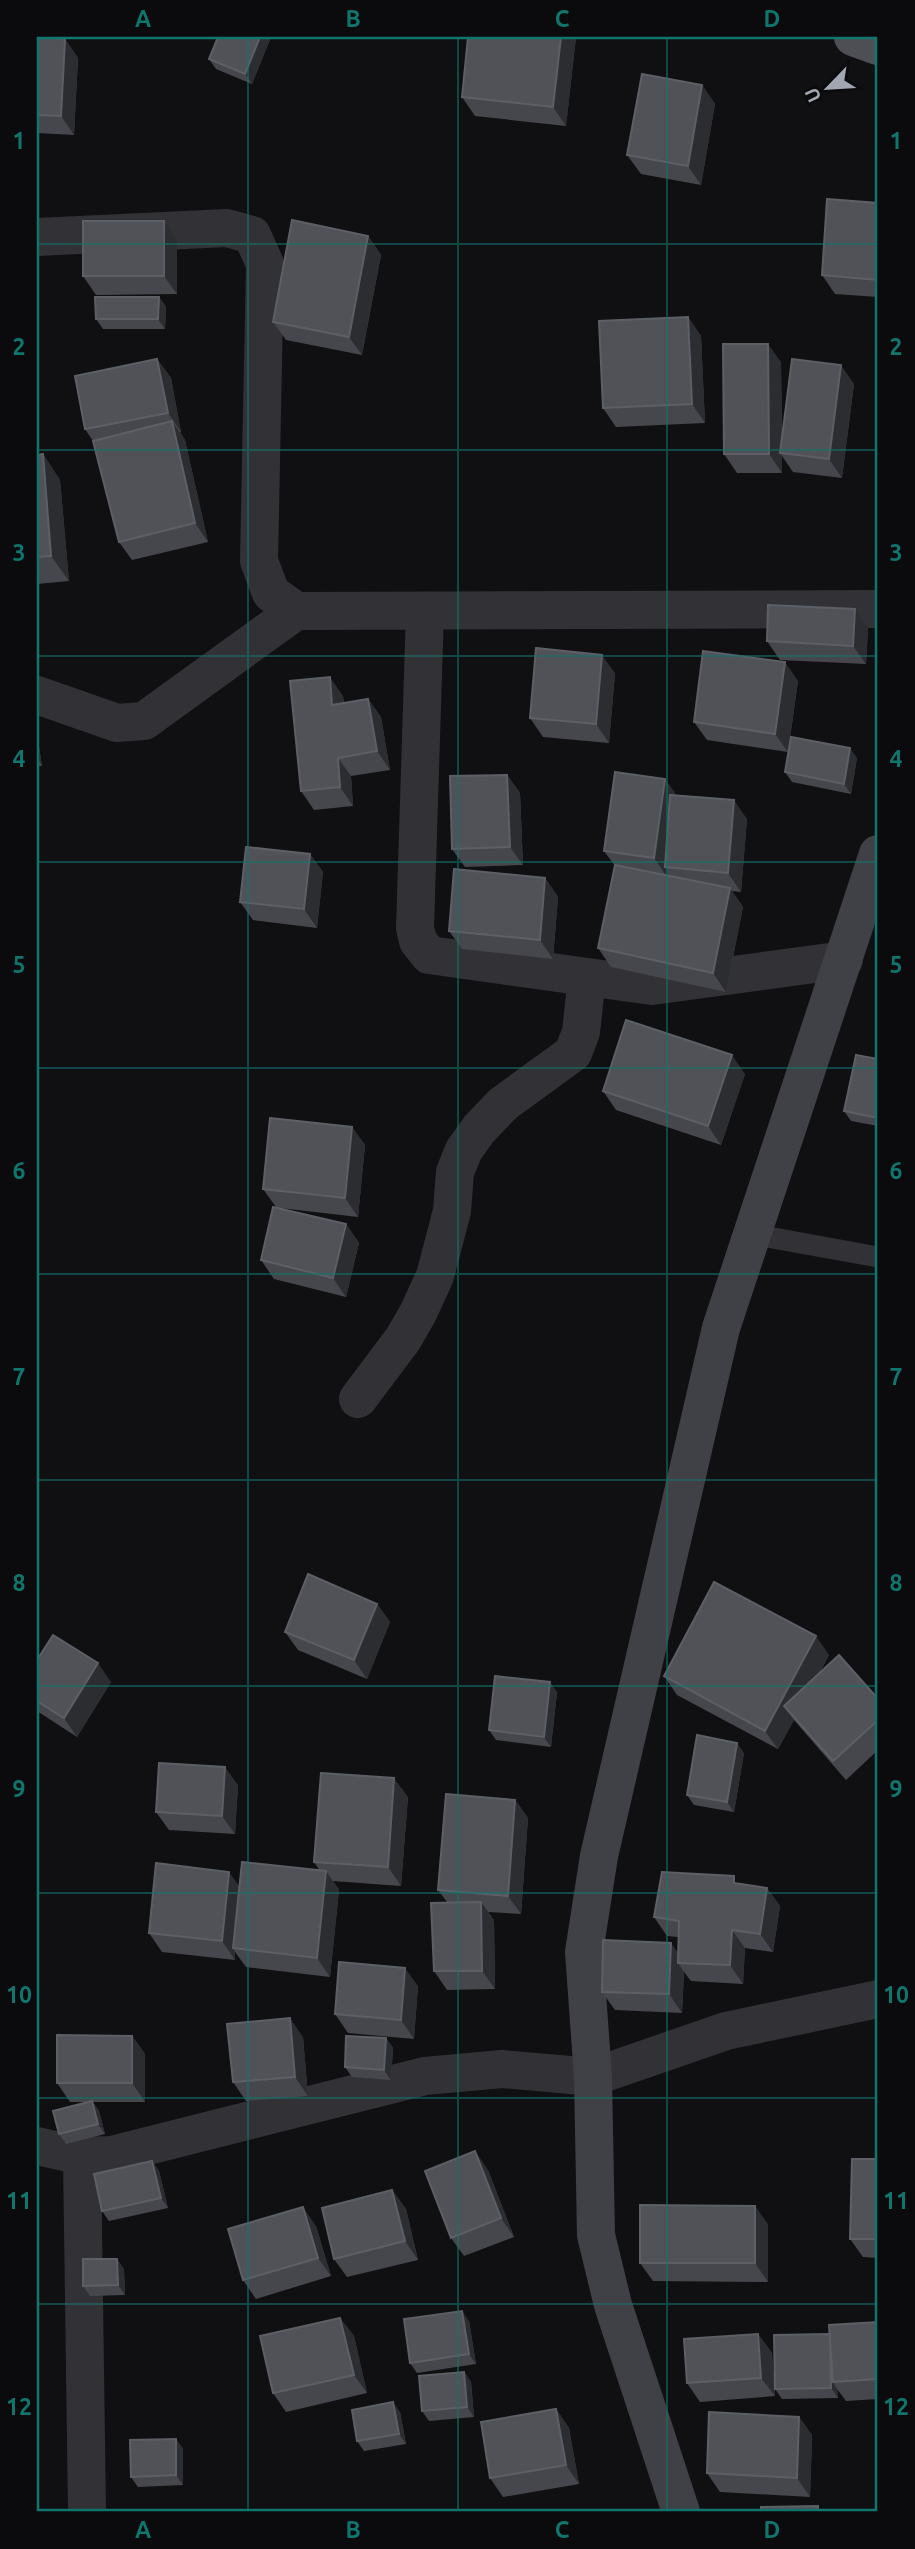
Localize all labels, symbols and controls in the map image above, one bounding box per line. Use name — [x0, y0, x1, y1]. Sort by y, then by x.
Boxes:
text: A — [135, 6, 151, 31]
text: B — [345, 6, 361, 31]
text: C — [555, 6, 570, 31]
text: D — [764, 6, 780, 31]
north arrow — [792, 52, 862, 122]
text: U — [800, 84, 825, 106]
text: 1 — [13, 128, 25, 153]
text: 1 — [890, 128, 902, 153]
text: 2 — [13, 334, 25, 359]
text: 2 — [890, 334, 902, 359]
text: 3 — [13, 540, 25, 565]
text: 3 — [890, 540, 902, 565]
text: 4 — [13, 746, 26, 771]
text: 4 — [890, 746, 903, 771]
text: 5 — [13, 952, 25, 977]
text: 5 — [890, 952, 902, 977]
text: 6 — [13, 1158, 26, 1183]
text: 6 — [890, 1158, 903, 1183]
text: 7 — [13, 1364, 25, 1389]
text: 7 — [890, 1364, 902, 1389]
text: 8 — [13, 1570, 25, 1595]
text: 8 — [890, 1570, 902, 1595]
text: 9 — [13, 1776, 25, 1801]
text: 9 — [890, 1776, 902, 1801]
text: 10 — [6, 1982, 32, 2007]
text: 10 — [883, 1982, 909, 2007]
text: 11 — [6, 2188, 32, 2213]
text: 11 — [883, 2188, 909, 2213]
text: 12 — [6, 2394, 32, 2419]
text: 12 — [883, 2394, 909, 2419]
text: A — [135, 2517, 151, 2542]
text: B — [345, 2517, 361, 2542]
text: C — [555, 2517, 570, 2542]
text: D — [764, 2517, 780, 2542]

